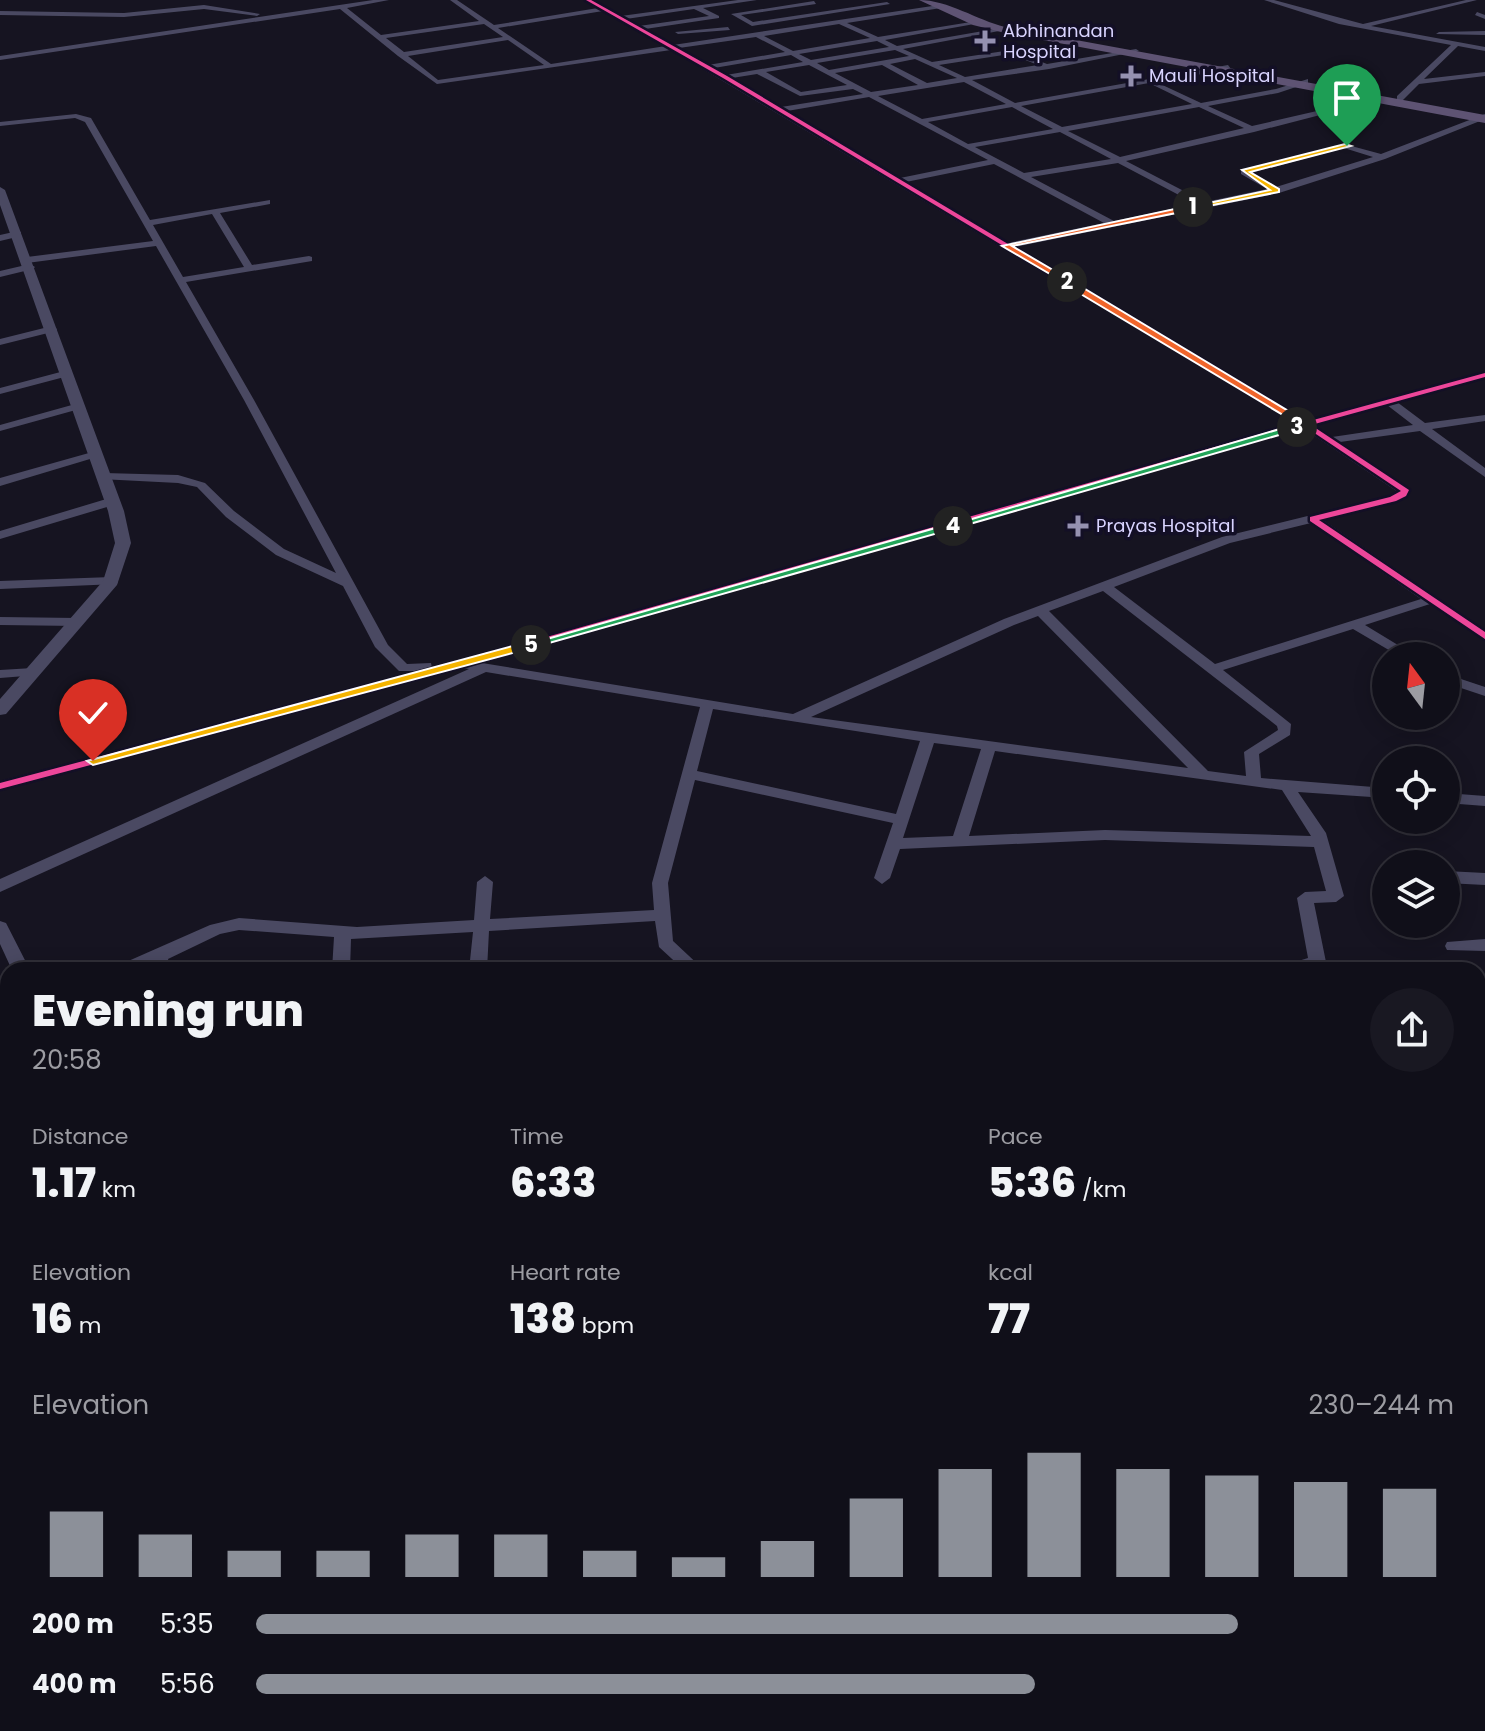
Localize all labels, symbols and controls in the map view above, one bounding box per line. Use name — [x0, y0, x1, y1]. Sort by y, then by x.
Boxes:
place label: Abhinandan Hospital — [1003, 18, 1114, 64]
marker: Abhinandan Hospital — [974, 30, 996, 52]
place label: Mauli Hospital — [1149, 63, 1275, 88]
pin — [1313, 64, 1381, 146]
marker: Mauli Hospital — [1120, 65, 1142, 87]
icon: arrive — [1325, 76, 1369, 120]
pin: 1 — [1173, 187, 1213, 227]
text: 1 — [1189, 191, 1197, 222]
pin: 2 — [1047, 262, 1087, 302]
text: 2 — [1061, 266, 1073, 297]
pin: 3 — [1277, 407, 1317, 447]
text: 3 — [1290, 411, 1304, 442]
pin: 4 — [933, 506, 973, 546]
text: 4 — [946, 510, 960, 541]
place label: Prayas Hospital — [1096, 513, 1235, 538]
marker: Prayas Hospital — [1067, 515, 1089, 537]
pin: 5 — [511, 625, 551, 665]
text: 5 — [524, 629, 538, 660]
north arrow — [1372, 642, 1460, 730]
map controls — [1372, 642, 1460, 938]
pin — [59, 679, 127, 761]
icon: check — [71, 691, 115, 735]
button: locate — [1372, 746, 1460, 834]
button: layers — [1372, 850, 1460, 938]
text: Evening run — [32, 980, 304, 1041]
button: share — [1370, 988, 1454, 1072]
text: 20:58 — [32, 1042, 102, 1078]
text: Distance — [32, 1121, 128, 1152]
text: Time — [510, 1121, 564, 1152]
text: Pace — [988, 1121, 1043, 1152]
text: 1.17 — [32, 1155, 96, 1211]
text: 6:33 — [510, 1155, 596, 1211]
text: 5:36 — [988, 1155, 1076, 1211]
text: km — [96, 1174, 136, 1205]
text: /km — [1076, 1174, 1126, 1205]
text: Elevation — [32, 1257, 131, 1288]
text: Heart rate — [510, 1257, 621, 1288]
text: kcal — [988, 1257, 1033, 1288]
text: 16 — [32, 1291, 73, 1347]
text: 138 — [510, 1291, 576, 1347]
text: 77 — [988, 1291, 1030, 1347]
text: m — [73, 1310, 101, 1341]
text: bpm — [576, 1310, 634, 1341]
text: Elevation — [32, 1387, 149, 1423]
text: 230–244 m — [1308, 1387, 1454, 1423]
text: 200 m — [32, 1606, 114, 1642]
text: 5:35 — [160, 1606, 214, 1642]
text: 400 m — [32, 1666, 117, 1702]
text: 5:56 — [160, 1666, 215, 1702]

